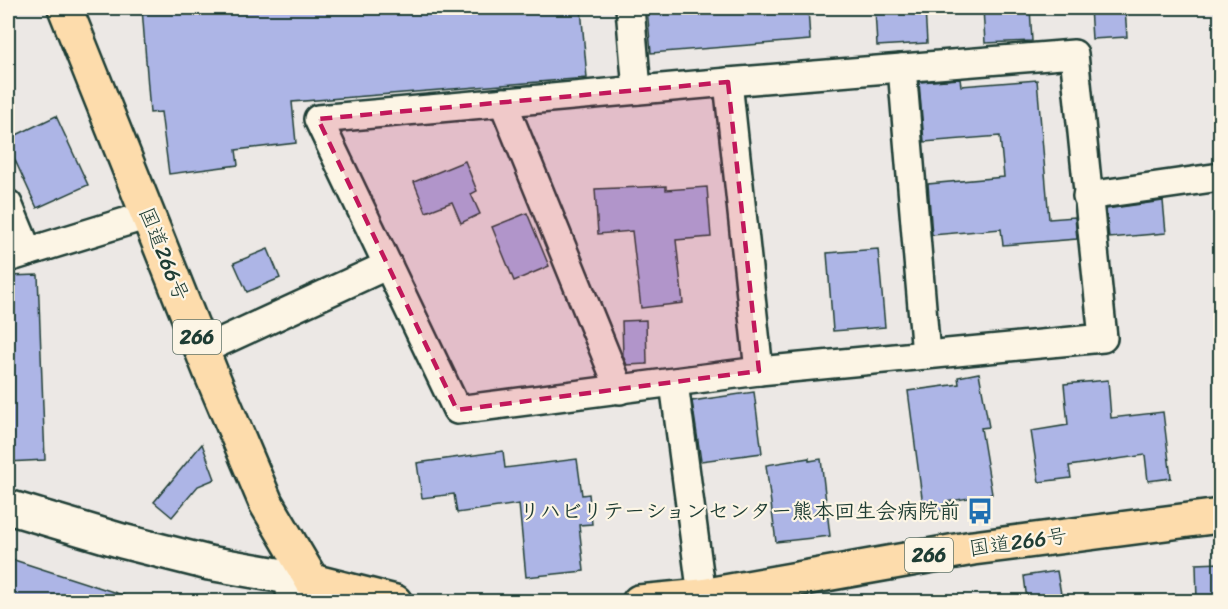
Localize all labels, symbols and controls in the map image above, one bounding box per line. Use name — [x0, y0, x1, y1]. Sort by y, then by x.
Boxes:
street label: 国道266号 — [128, 201, 200, 307]
road number: 266 — [173, 320, 221, 354]
place label: リハビリテーションセンター熊本回生会病院前 — [519, 492, 960, 530]
bus stop icon: リハビリテーションセンター熊本回生会病院前 — [965, 496, 995, 526]
street label: 国道266号 — [966, 516, 1070, 568]
road number: 266 — [905, 538, 953, 572]

